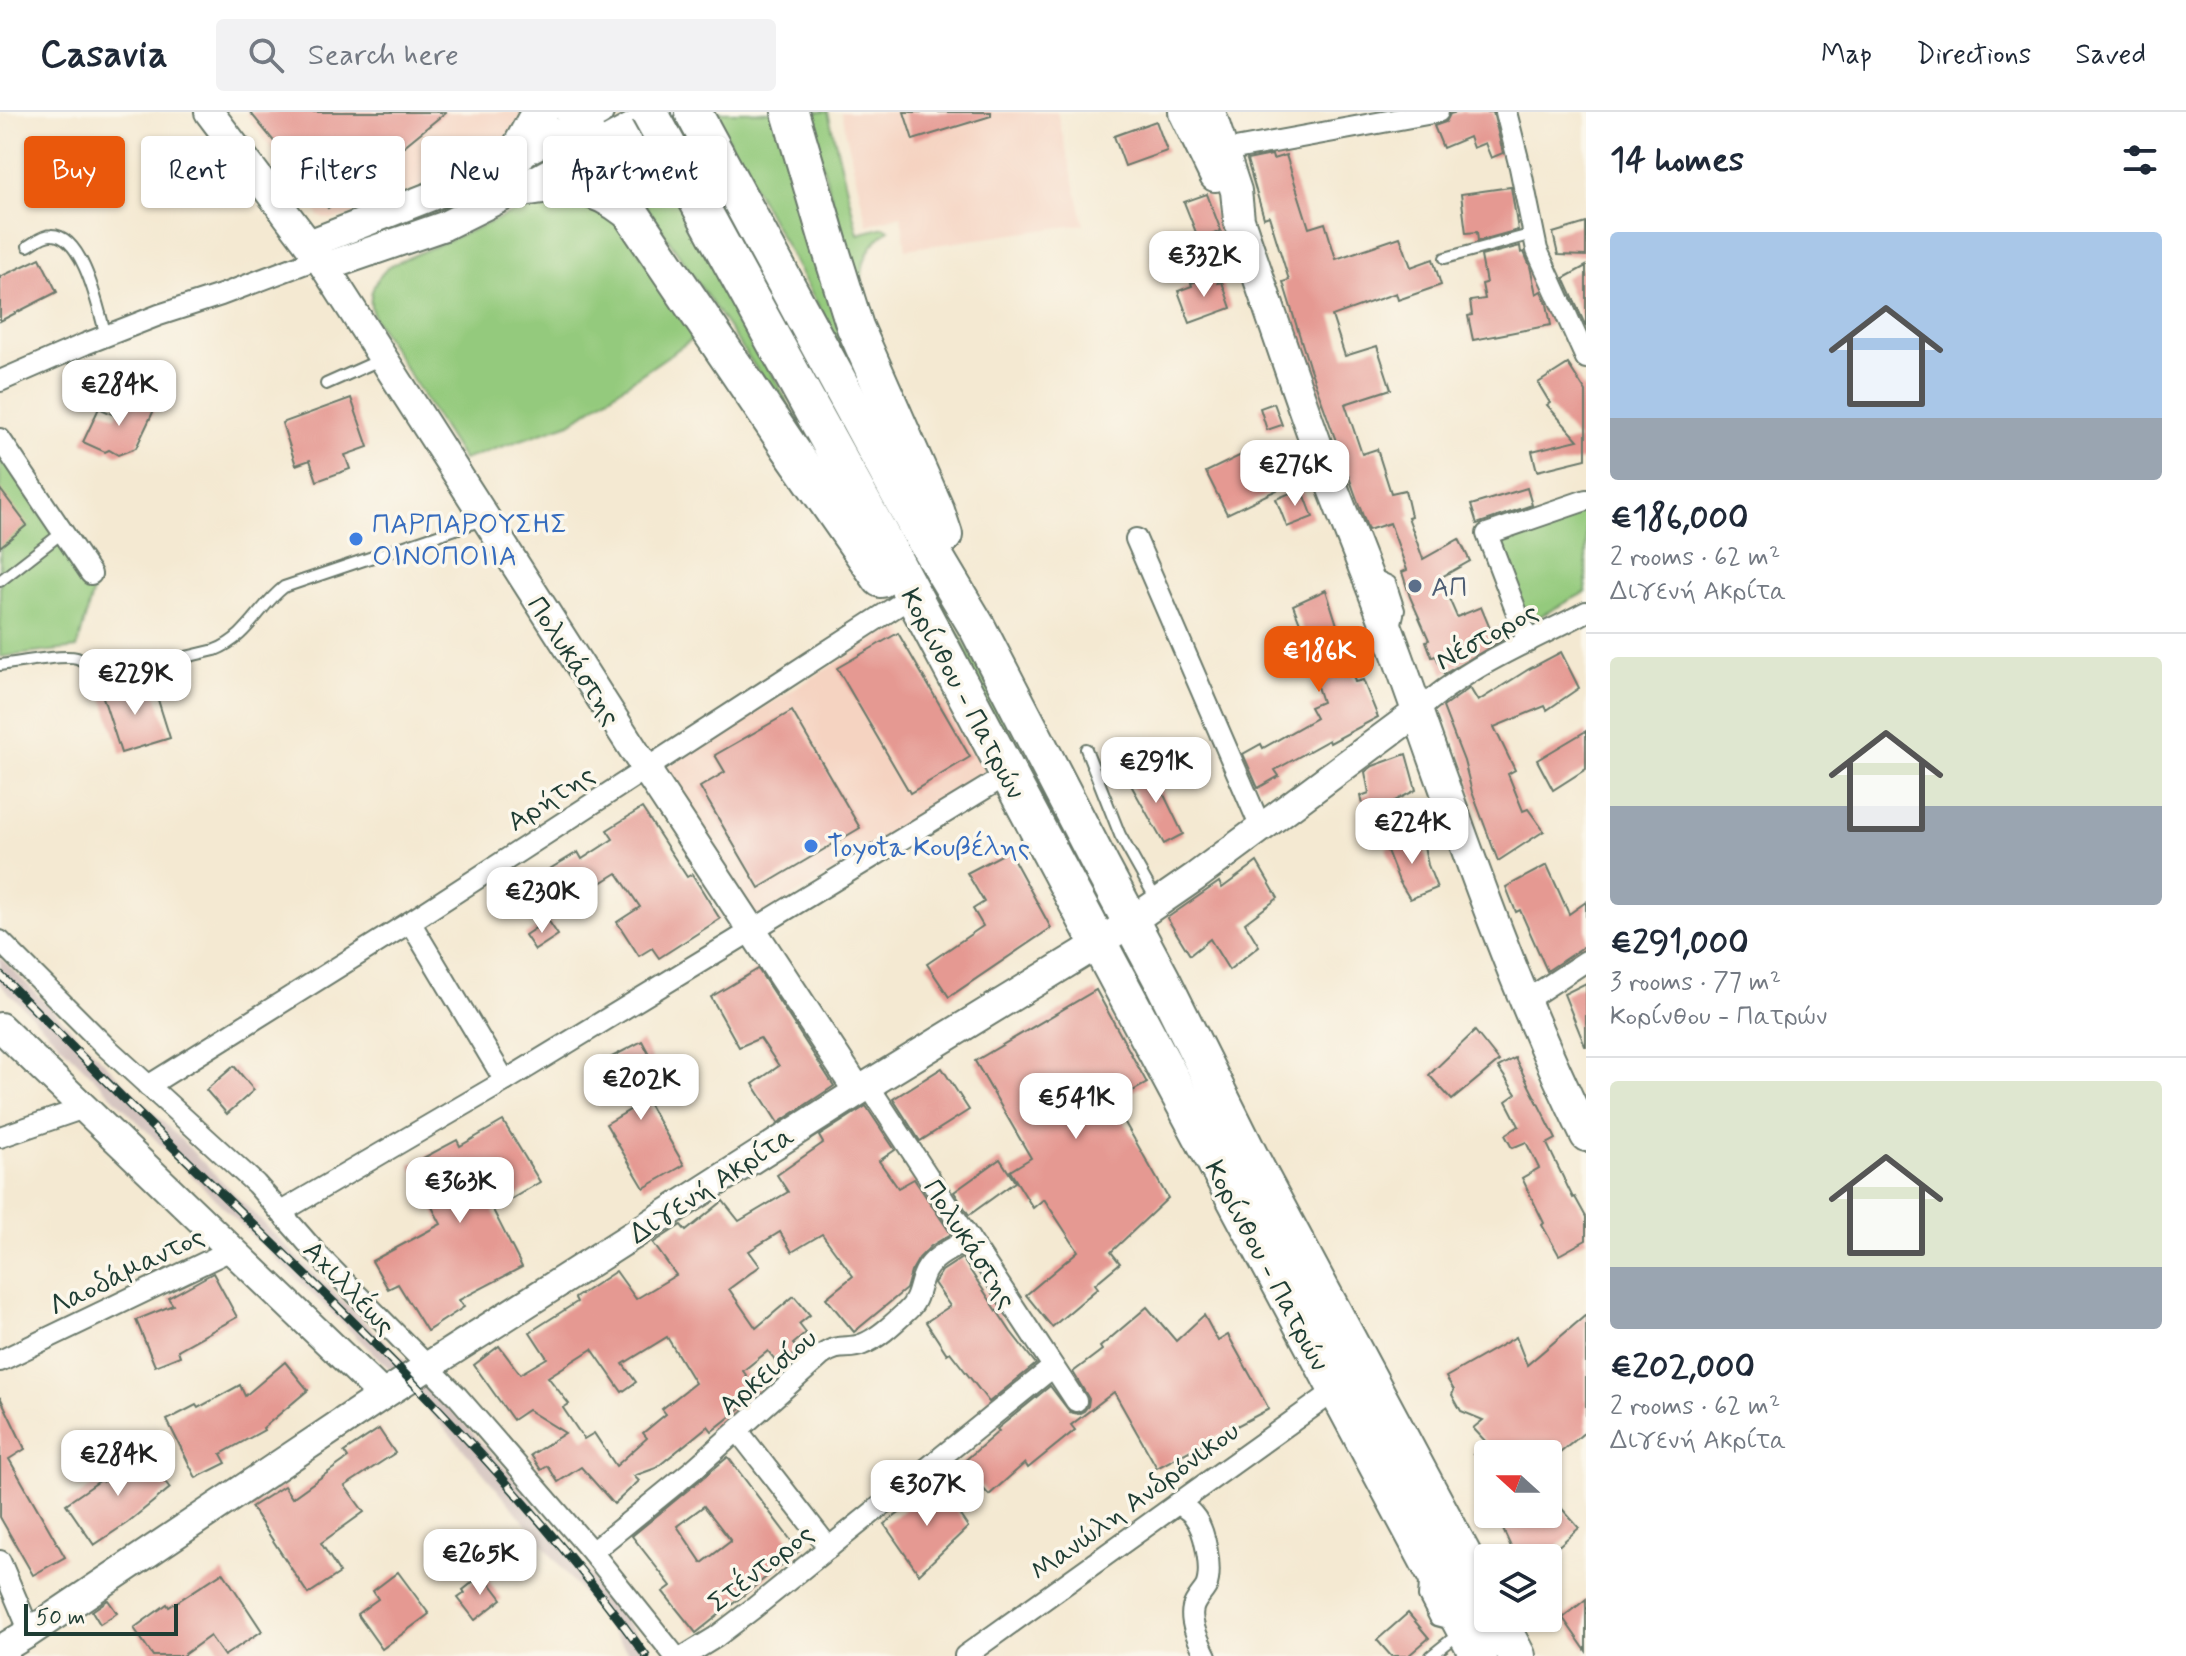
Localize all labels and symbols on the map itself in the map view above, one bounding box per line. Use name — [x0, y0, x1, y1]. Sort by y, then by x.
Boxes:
pin: €332K — [1148, 231, 1260, 299]
pin: €284K — [63, 360, 175, 428]
pin: €276K — [1239, 440, 1351, 508]
place label: ΠΑΡΠΑΡΟΥΣΗΣ ΟΙΝΟΠΟΙΙΑ — [372, 507, 567, 576]
marker: ΠΑΡΠΑΡΟΥΣΗΣ ΟΙΝΟΠΟΙΙΑ — [347, 530, 365, 548]
place label: ΑΠ — [1431, 570, 1468, 607]
marker: ΑΠ — [1406, 577, 1424, 595]
street label: Κορίνθου - Πατρών — [891, 582, 1033, 806]
street label: Πολυκάστης — [517, 589, 629, 733]
street label: Νέστορος — [1429, 594, 1545, 680]
pin: €186K — [1263, 626, 1375, 694]
pin: €229K — [79, 649, 191, 717]
pin: €291K — [1100, 737, 1212, 805]
street label: Αρήτης — [500, 757, 602, 841]
pin: €224K — [1356, 798, 1468, 866]
place label: Toyota Κουβέλης — [827, 830, 1030, 867]
marker: Toyota Κουβέλης — [802, 837, 820, 855]
pin: €230K — [486, 867, 598, 935]
pin: €202K — [585, 1054, 697, 1122]
pin: €541K — [1020, 1073, 1132, 1141]
street label: Διγενή Ακρίτα — [623, 1119, 802, 1253]
street label: Κορίνθου - Πατρών — [1195, 1154, 1337, 1378]
pin: €363K — [404, 1157, 516, 1225]
street label: Πολυκάστης — [913, 1172, 1025, 1316]
street label: Λαοδάμαντος — [43, 1219, 211, 1326]
street label: Αχιλλέως — [294, 1233, 403, 1344]
street label: Αρκεισίου — [712, 1321, 826, 1425]
street label: Μανώλη Ανδρόνικου — [1023, 1414, 1247, 1590]
pin: €284K — [62, 1430, 174, 1498]
north arrow — [1474, 1440, 1562, 1528]
pin: €307K — [871, 1460, 983, 1528]
street label: Στέντορος — [701, 1516, 822, 1622]
pin: €265K — [424, 1529, 536, 1597]
scale bar — [24, 1600, 178, 1636]

